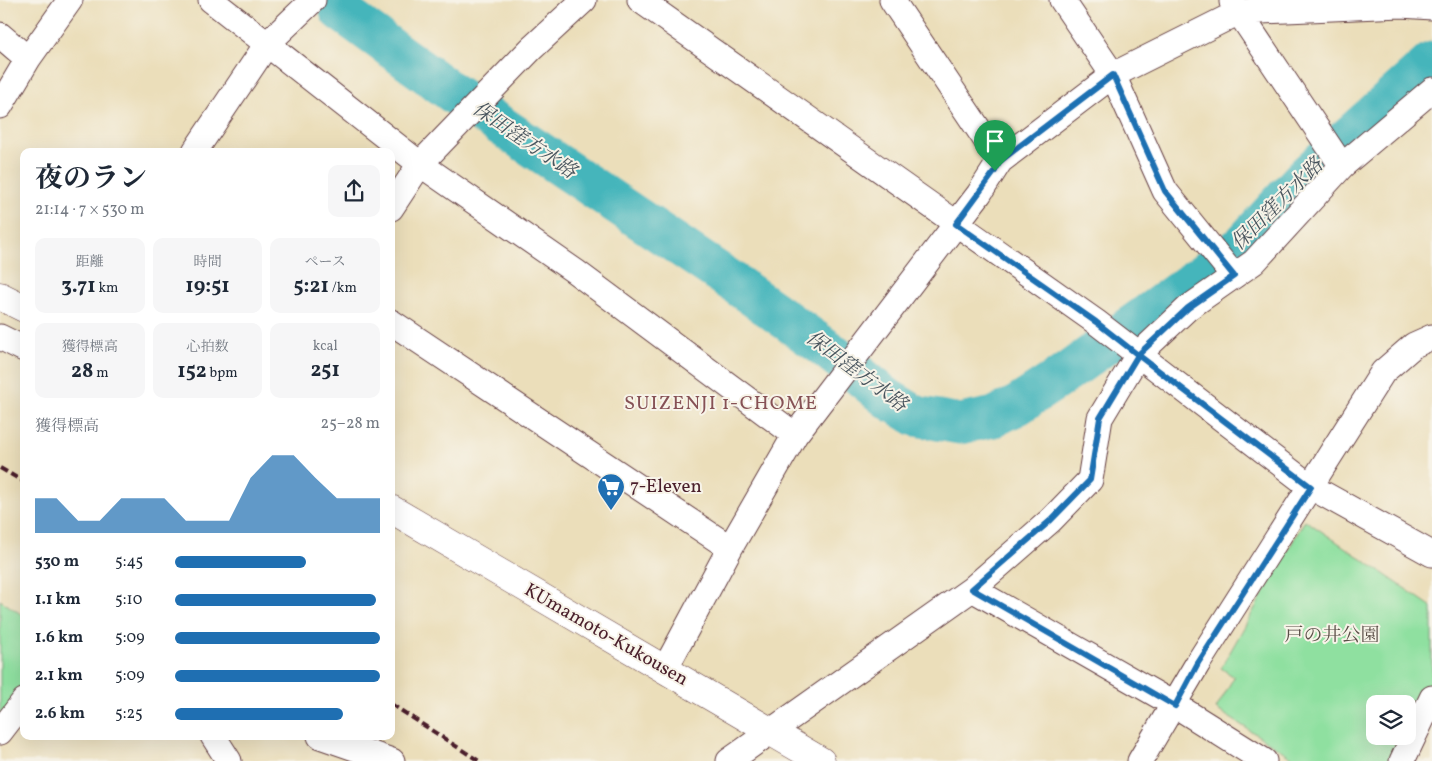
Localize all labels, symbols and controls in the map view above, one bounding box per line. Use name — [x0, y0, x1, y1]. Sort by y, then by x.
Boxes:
water label: 保田窪方水路 — [466, 96, 583, 187]
pin — [974, 120, 1016, 171]
icon: arrive — [981, 127, 1009, 155]
water label: 保田窪方水路 — [1226, 151, 1332, 257]
text: 夜のラン — [35, 160, 147, 199]
button: share — [328, 165, 380, 217]
text: 21:14 · 7 × 530 m — [35, 199, 144, 221]
text: 距離 — [76, 253, 104, 272]
text: 時間 — [193, 253, 221, 272]
text: ペース — [305, 253, 346, 272]
text: 3.71 — [61, 272, 96, 301]
text: 19:51 — [185, 272, 230, 301]
text: 5:21 — [293, 272, 329, 301]
text: km — [96, 279, 119, 298]
text: /km — [329, 279, 357, 298]
water label: 保田窪方水路 — [800, 325, 914, 420]
text: kcal — [313, 337, 338, 356]
text: 獲得標高 — [62, 338, 118, 357]
text: 心拍数 — [186, 338, 228, 357]
text: 251 — [310, 356, 340, 385]
text: 28 — [71, 357, 93, 386]
text: 152 — [177, 357, 207, 386]
text: m — [93, 364, 109, 383]
text: bpm — [207, 364, 238, 383]
district label: SUIZENJI 1-CHOME — [624, 390, 818, 418]
text: 25–28 m — [321, 413, 380, 435]
text: 獲得標高 — [35, 416, 99, 438]
supermarket icon: 7-Eleven — [596, 472, 626, 511]
place label: 7-Eleven — [630, 474, 702, 500]
text: 530 m — [35, 551, 79, 573]
text: 5:45 — [115, 551, 143, 573]
street label: KUmamoto-Kukousen — [519, 577, 693, 693]
text: 1.1 km — [35, 589, 81, 611]
text: 5:10 — [115, 589, 142, 611]
park label: 戸の井公園 — [1284, 623, 1380, 649]
text: 1.6 km — [35, 627, 83, 649]
text: 5:09 — [115, 627, 145, 649]
text: 2.1 km — [35, 665, 83, 687]
text: 5:09 — [115, 665, 145, 687]
map controls — [1366, 695, 1416, 745]
button: layers — [1366, 695, 1416, 745]
text: 2.6 km — [35, 703, 85, 725]
text: 5:25 — [115, 703, 143, 725]

